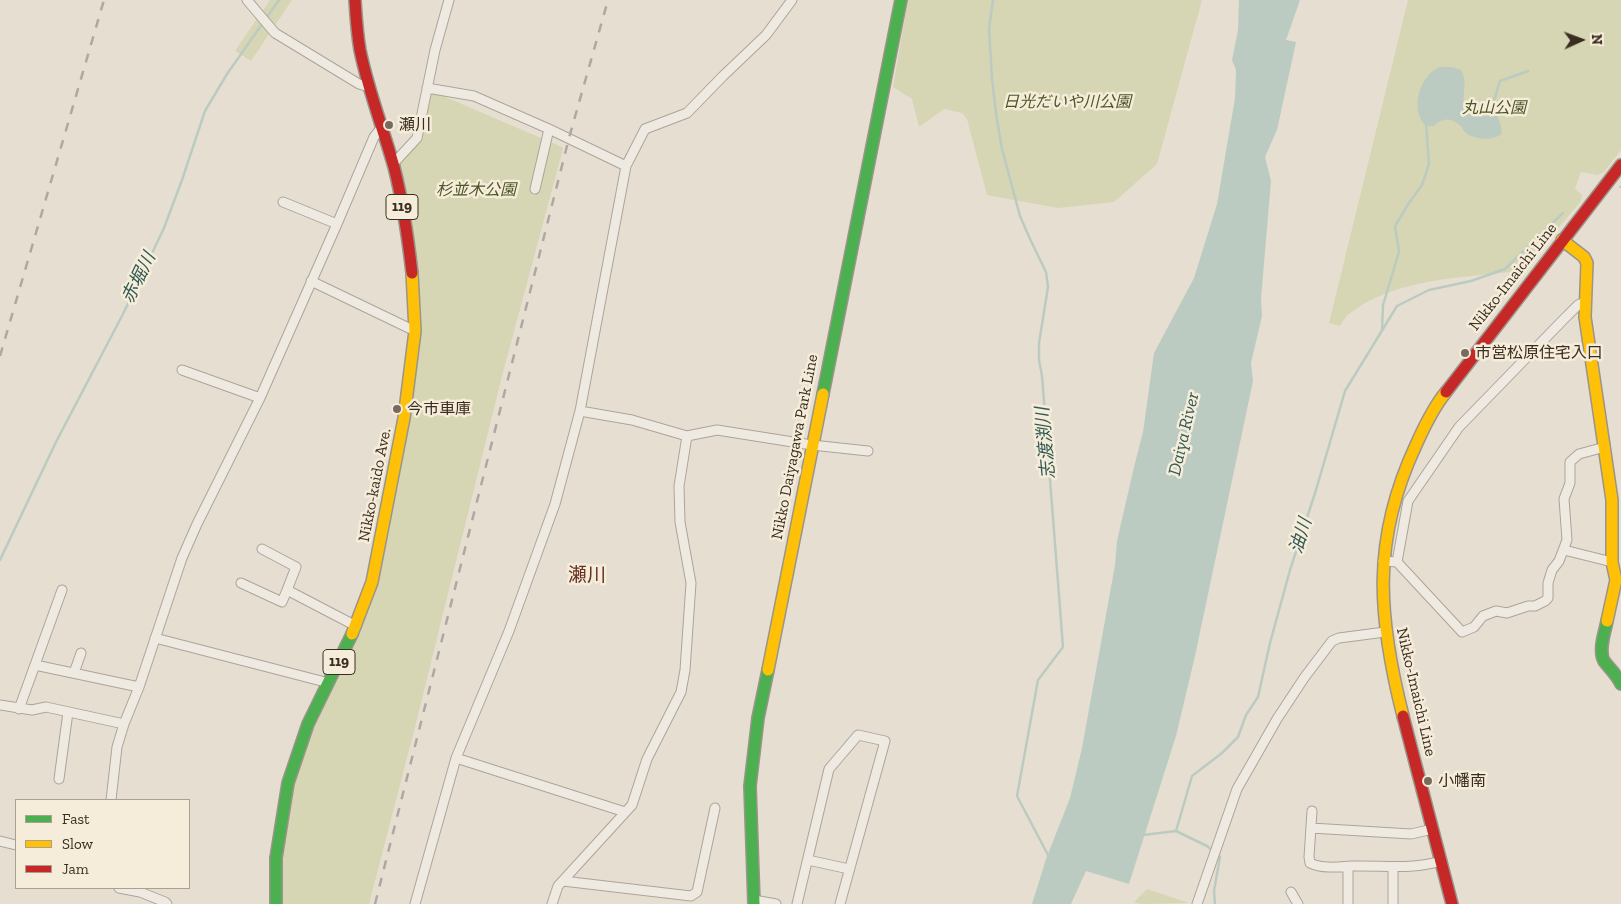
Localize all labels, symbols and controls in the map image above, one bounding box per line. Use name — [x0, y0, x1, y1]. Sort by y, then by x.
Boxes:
north arrow — [1556, 15, 1606, 65]
text: N — [1588, 34, 1605, 45]
park label: 日光だいや川公園 — [1003, 92, 1131, 112]
park label: 丸山公園 — [1462, 98, 1526, 118]
place label: 瀬川 — [399, 115, 431, 135]
marker: 瀬川 — [383, 119, 395, 131]
park label: 杉並木公園 — [436, 180, 516, 200]
road number: 119 — [386, 194, 418, 220]
street label: Nikko-Imaichi Line — [1465, 219, 1561, 335]
water label: 赤堀川 — [117, 249, 161, 307]
place label: 市営松原住宅入口 — [1475, 343, 1603, 363]
marker: 市営松原住宅入口 — [1459, 347, 1471, 359]
street label: Nikko Daiyagawa Park Line — [768, 353, 822, 541]
water label: Daiya River — [1164, 390, 1204, 478]
place label: 今市車庫 — [407, 399, 471, 419]
marker: 今市車庫 — [391, 403, 403, 415]
water label: 志渡渕川 — [1032, 406, 1060, 480]
street label: Nikko-kaido Ave. — [355, 426, 395, 544]
water label: 油川 — [1285, 516, 1317, 556]
district label: 瀬川 — [568, 565, 606, 587]
street label: Nikko-Imaichi Line — [1392, 626, 1440, 758]
road number: 119 — [323, 650, 355, 674]
place label: 小幡南 — [1438, 771, 1486, 791]
marker: 小幡南 — [1422, 775, 1434, 787]
legend — [15, 799, 190, 889]
text: Fast — [62, 810, 90, 828]
text: Slow — [62, 835, 93, 853]
text: Jam — [62, 860, 89, 878]

